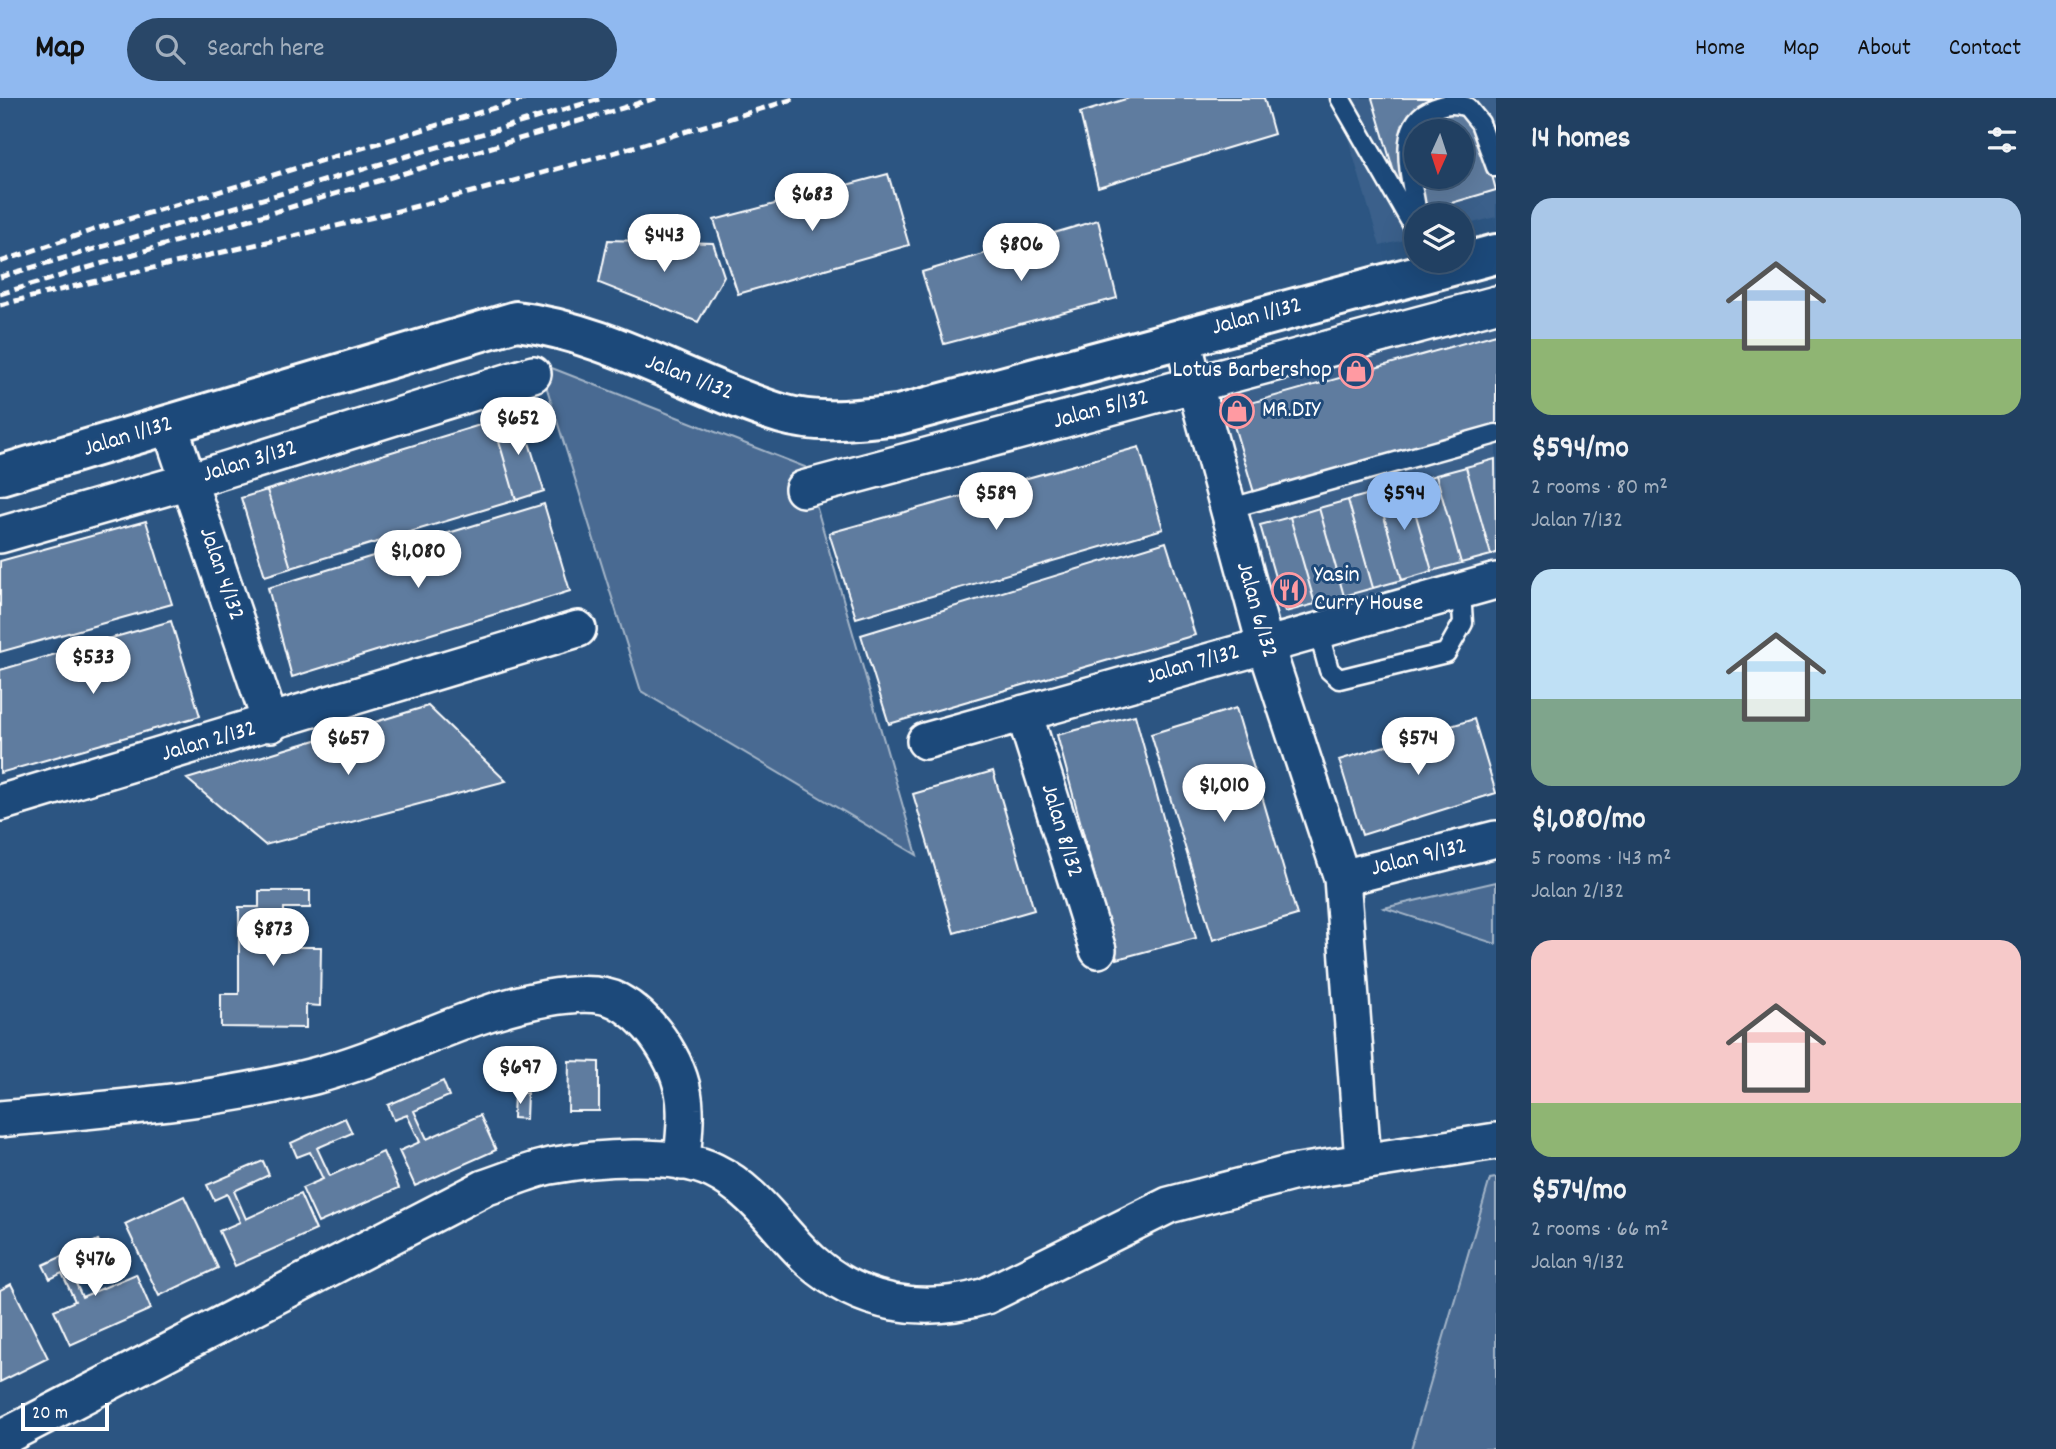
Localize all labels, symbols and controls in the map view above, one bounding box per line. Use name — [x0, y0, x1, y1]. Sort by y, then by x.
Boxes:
search box — [127, 18, 617, 81]
text: Map — [35, 26, 85, 73]
icon: search — [151, 30, 189, 68]
text: Search here — [207, 31, 325, 68]
text: Home — [1695, 32, 1745, 66]
text: Map — [1783, 32, 1819, 66]
text: About — [1857, 32, 1911, 66]
text: Contact — [1949, 32, 2021, 66]
north arrow — [1404, 119, 1474, 189]
map controls — [1404, 119, 1474, 273]
text: 14 homes — [1531, 119, 1630, 162]
icon: filters — [1983, 121, 2021, 159]
pin: $683 — [771, 174, 853, 233]
text: $683 — [791, 179, 833, 212]
button: layers — [1404, 203, 1474, 273]
pin: $443 — [623, 214, 705, 274]
text: $443 — [644, 220, 684, 253]
pin: $806 — [980, 223, 1062, 283]
text: $806 — [999, 229, 1043, 262]
icon: home — [1713, 243, 1839, 369]
street label: Jalan 1/132 — [1208, 289, 1306, 345]
street label: Jalan 1/132 — [640, 346, 738, 410]
shop icon: Lotus Barbershop — [1337, 352, 1375, 390]
place label: Lotus Barbershop — [1172, 354, 1332, 388]
street label: Jalan 5/132 — [1049, 381, 1153, 439]
shop icon: MR.DIY — [1218, 392, 1256, 430]
place label: MR.DIY — [1262, 394, 1322, 428]
pin: $652 — [477, 398, 559, 457]
text: $652 — [496, 403, 540, 436]
street label: Jalan 1/132 — [79, 407, 177, 467]
text: $594/mo — [1531, 429, 1629, 472]
street label: Jalan 3/132 — [198, 431, 302, 493]
pin: $589 — [955, 472, 1037, 532]
pin: $594 — [1363, 472, 1445, 532]
text: 2 rooms · 80 m² — [1531, 472, 1668, 505]
text: $589 — [975, 478, 1017, 511]
text: $594 — [1383, 478, 1425, 511]
text: Jalan 7/132 — [1531, 505, 1623, 538]
street label: Jalan 4/132 — [189, 523, 253, 625]
pin: $1,080 — [361, 531, 475, 590]
text: $1,080 — [390, 536, 446, 569]
street label: Jalan 6/132 — [1226, 558, 1286, 662]
place label: Yasin Curry House — [1314, 559, 1423, 621]
restaurant icon: Yasin Curry House — [1270, 571, 1308, 609]
icon: home — [1713, 614, 1839, 740]
street label: Jalan 7/132 — [1142, 635, 1244, 695]
pin: $533 — [52, 636, 134, 696]
text: $533 — [72, 642, 114, 675]
street label: Jalan 2/132 — [158, 712, 260, 772]
pin: $657 — [307, 718, 389, 777]
pin: $574 — [1377, 718, 1459, 777]
text: $657 — [327, 723, 369, 756]
text: $574 — [1398, 723, 1438, 756]
pin: $1,010 — [1167, 764, 1281, 824]
text: $1,010 — [1198, 770, 1250, 803]
street label: Jalan 8/132 — [1031, 780, 1091, 882]
text: $1,080/mo — [1531, 800, 1646, 843]
street label: Jalan 9/132 — [1367, 830, 1471, 886]
text: 5 rooms · 143 m² — [1531, 843, 1671, 876]
text: Jalan 2/132 — [1531, 876, 1624, 909]
pin: $873 — [232, 908, 314, 968]
text: $873 — [253, 914, 293, 947]
icon: home — [1713, 985, 1839, 1111]
pin: $697 — [479, 1046, 561, 1106]
text: $697 — [499, 1052, 541, 1085]
text: $574/mo — [1531, 1171, 1627, 1214]
text: 2 rooms · 66 m² — [1531, 1214, 1669, 1247]
pin: $476 — [54, 1238, 136, 1298]
text: $476 — [74, 1244, 116, 1277]
text: Jalan 9/132 — [1531, 1247, 1625, 1280]
scale bar — [21, 1400, 108, 1432]
text: 20 m — [32, 1401, 68, 1428]

